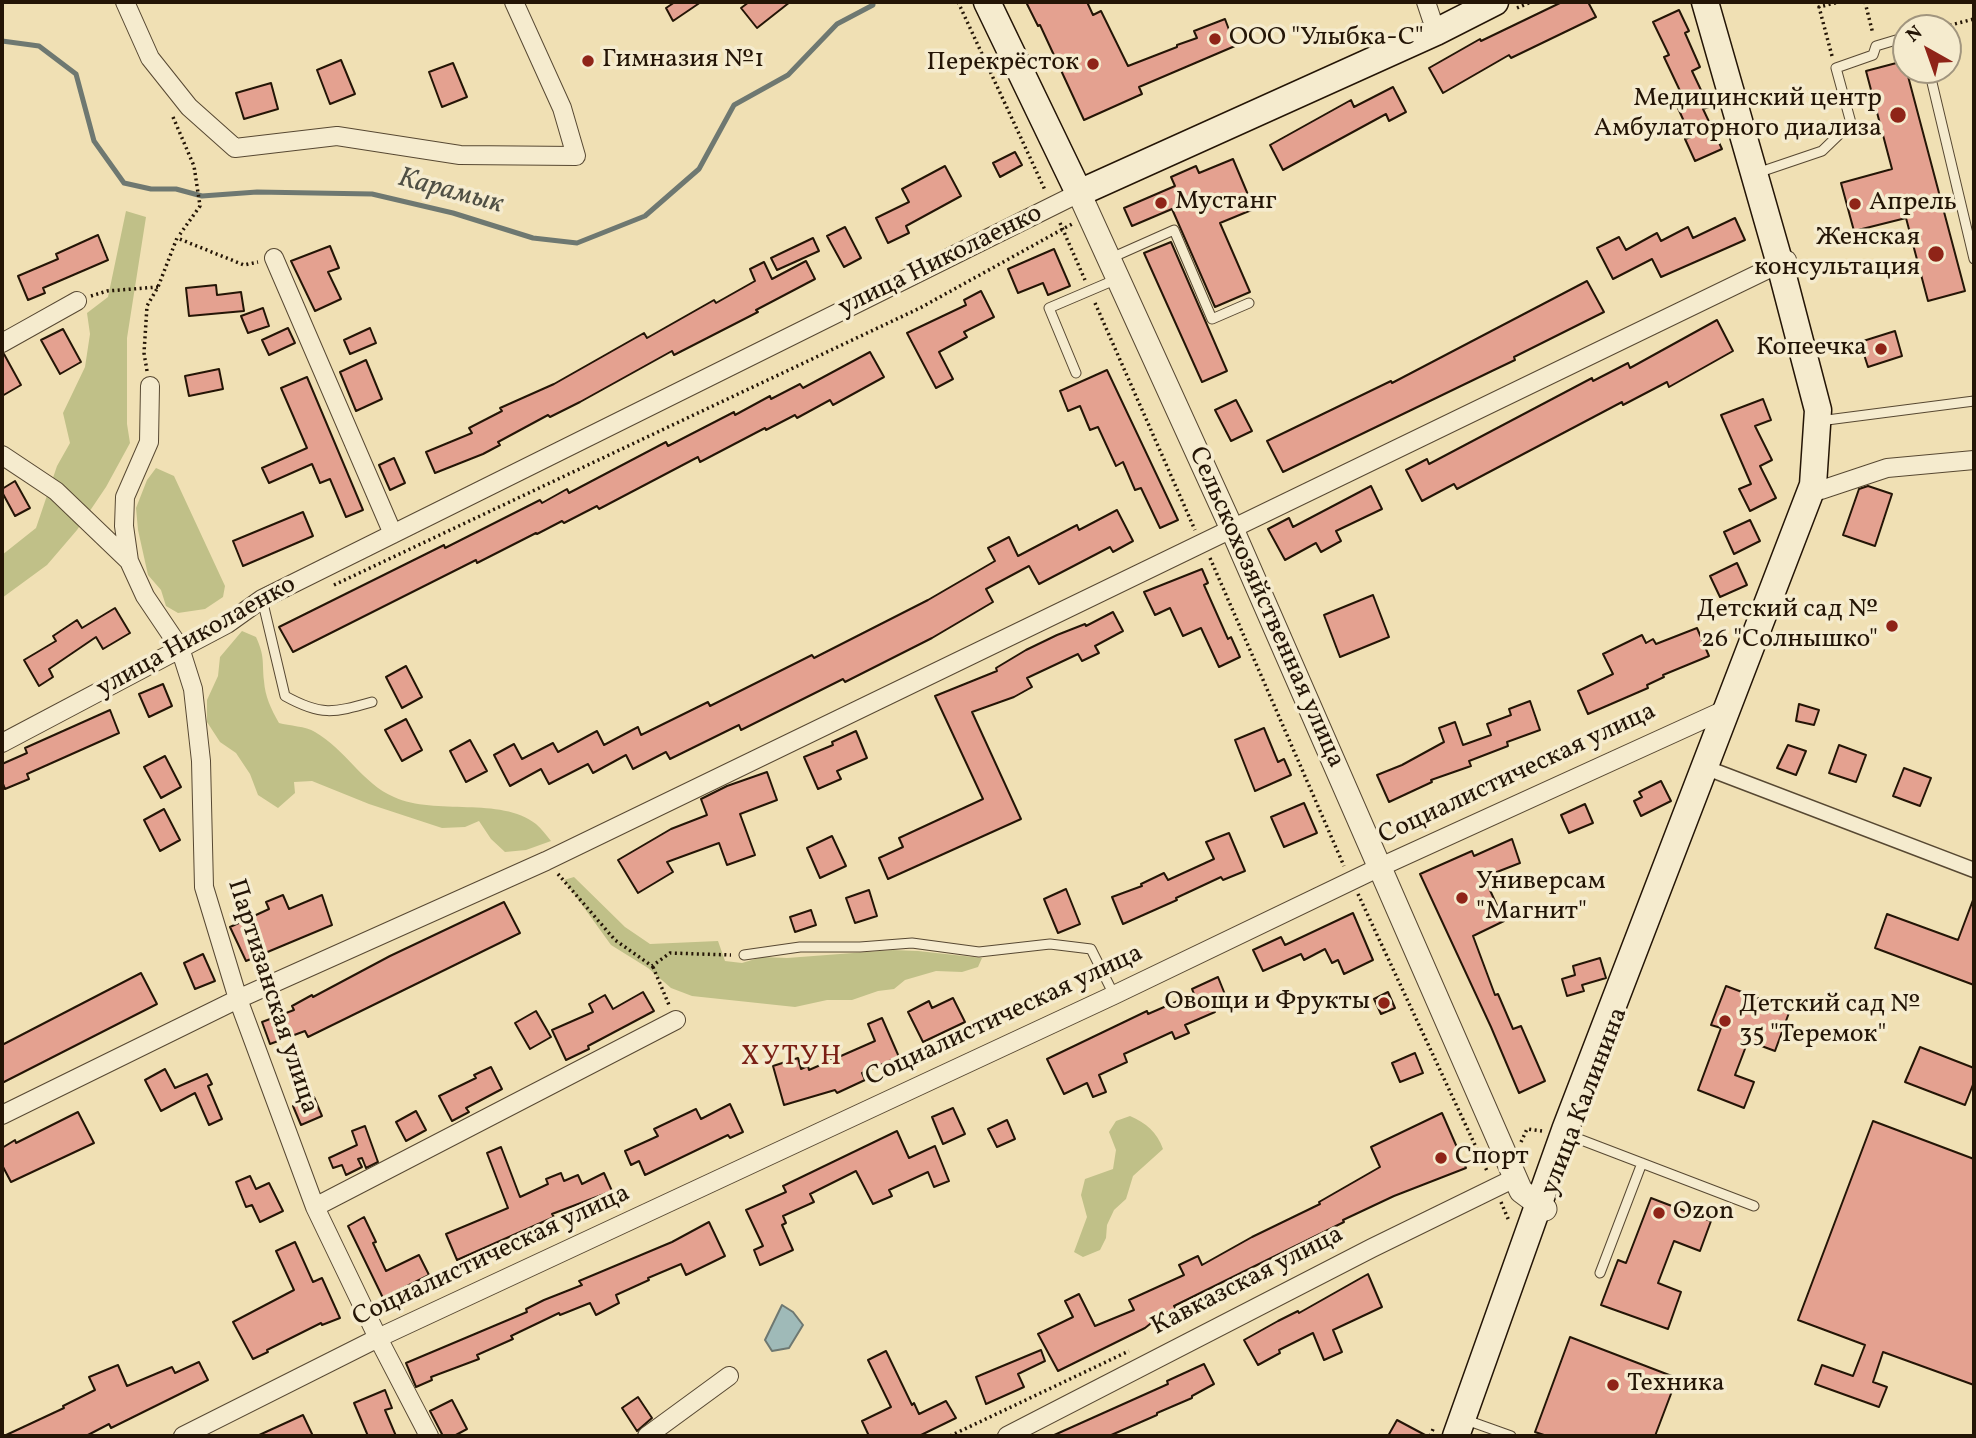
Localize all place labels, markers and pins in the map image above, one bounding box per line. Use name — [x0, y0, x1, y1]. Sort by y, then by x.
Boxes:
place label: ООО "Улыбка-С" — [1229, 23, 1424, 55]
marker: ООО "Улыбка-С" — [1207, 31, 1223, 47]
place label: Гимназия №1 — [602, 45, 764, 77]
place label: Перекрёсток — [927, 48, 1079, 80]
marker: Гимназия №1 — [580, 53, 596, 69]
marker: Перекрёсток — [1085, 56, 1101, 72]
place label: Медицинский центр Амбулаторного диализа — [1594, 84, 1882, 146]
marker: Медицинский центр Амбулаторного диализа — [1888, 105, 1908, 125]
place label: Мустанг — [1175, 187, 1277, 219]
place label: Апрель — [1869, 188, 1957, 220]
marker: Мустанг — [1153, 195, 1169, 211]
marker: Апрель — [1847, 196, 1863, 212]
place label: Женская консультация — [1754, 223, 1920, 284]
marker: Женская консультация — [1926, 244, 1946, 264]
place label: Копеечка — [1756, 333, 1867, 365]
marker: Копеечка — [1873, 341, 1889, 357]
place label: Детский сад № 26 "Солнышко" — [1697, 595, 1878, 656]
marker: Детский сад № 26 "Солнышко" — [1884, 618, 1900, 634]
place label: Универсам "Магнит" — [1476, 867, 1606, 928]
marker: Универсам "Магнит" — [1454, 890, 1470, 906]
place label: Овощи и Фрукты — [1164, 987, 1370, 1019]
place label: Детский сад № 35 "Теремок" — [1739, 990, 1920, 1052]
marker: Овощи и Фрукты — [1376, 995, 1392, 1011]
marker: Детский сад № 35 "Теремок" — [1717, 1013, 1733, 1029]
place label: Спорт — [1455, 1142, 1529, 1174]
marker: Спорт — [1433, 1150, 1449, 1166]
place label: Ozon — [1673, 1197, 1734, 1229]
marker: Ozon — [1651, 1205, 1667, 1221]
place label: Техника — [1627, 1369, 1725, 1401]
marker: Техника — [1605, 1377, 1621, 1393]

